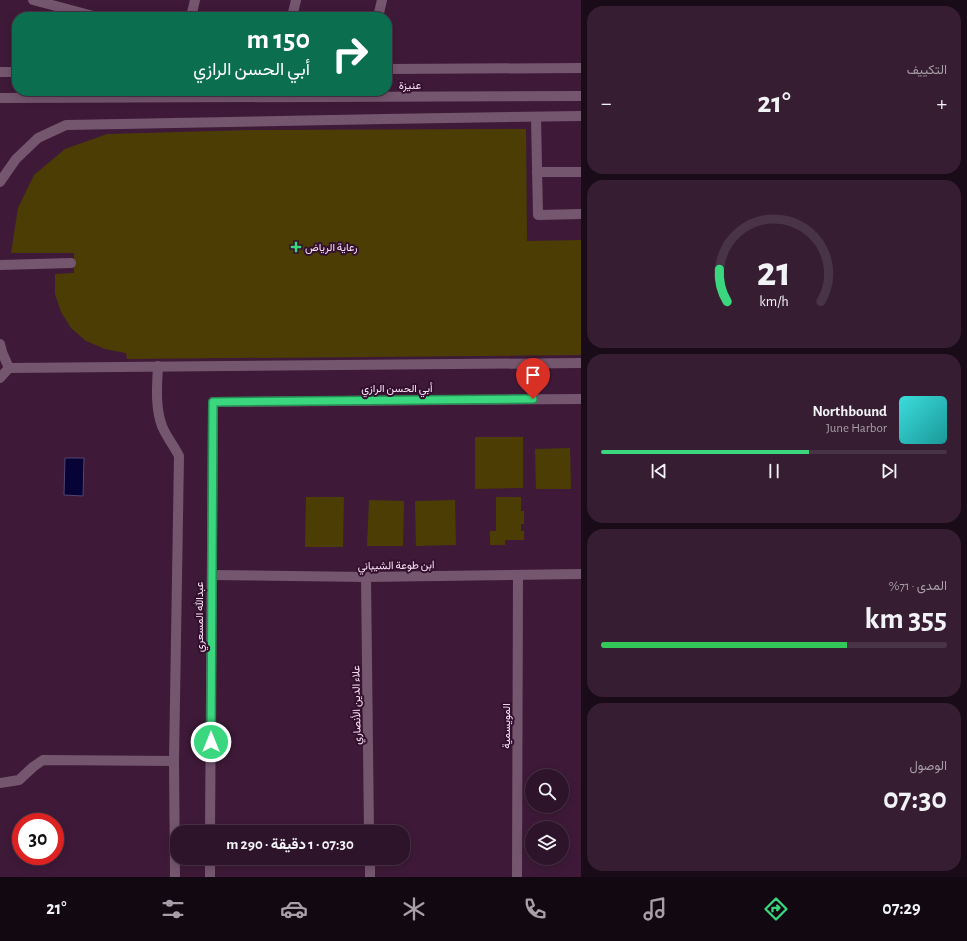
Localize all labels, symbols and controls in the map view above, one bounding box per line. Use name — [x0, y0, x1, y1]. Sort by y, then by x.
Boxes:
text: 150 m — [246, 26, 310, 54]
icon: right — [324, 28, 376, 80]
text: أبي الحسن الرازي — [193, 61, 310, 79]
text: التكييف — [907, 64, 947, 77]
street label: عنيزة — [399, 80, 421, 92]
text: 21° — [757, 88, 791, 118]
text: − — [601, 92, 612, 114]
text: + — [936, 92, 947, 114]
marker: رعاية الرياض — [290, 241, 302, 253]
place label: رعاية الرياض — [305, 242, 358, 254]
text: 21 — [757, 252, 791, 293]
text: km/h — [759, 295, 789, 309]
pin — [516, 358, 550, 399]
icon: arrive — [522, 364, 544, 386]
street label: أبي الحسن الرازي — [361, 382, 433, 398]
text: Northbound — [812, 404, 887, 419]
text: June Harbor — [826, 422, 887, 435]
icon: previous — [648, 460, 670, 482]
icon: pause — [763, 460, 785, 482]
icon: next — [878, 460, 900, 482]
street label: ابن طوعة الشيباني — [358, 559, 435, 576]
text: المدى · 71% — [889, 580, 947, 593]
street label: عبدالله المسعري — [193, 581, 209, 652]
text: 355 km — [865, 604, 947, 634]
street label: علاء الدين الأنصاري — [349, 665, 367, 745]
street label: المويسمية — [501, 703, 513, 749]
position arrow — [190, 721, 232, 763]
text: الوصول — [909, 760, 947, 773]
map controls — [525, 769, 569, 865]
button: search — [525, 769, 569, 813]
text: 07:30 — [883, 784, 947, 814]
speed limit sign: 30 — [12, 813, 64, 865]
button: layers — [525, 821, 569, 865]
text: 07:30 · 1 دقيقة · 290 m — [226, 837, 354, 852]
icon: filters — [159, 895, 187, 923]
icon: car — [280, 895, 308, 923]
icon: climate — [400, 895, 428, 923]
icon: phone — [521, 895, 549, 923]
icon: music — [641, 895, 669, 923]
icon: directions — [762, 895, 790, 923]
text: 21° — [46, 900, 67, 918]
text: 07:29 — [882, 900, 921, 918]

